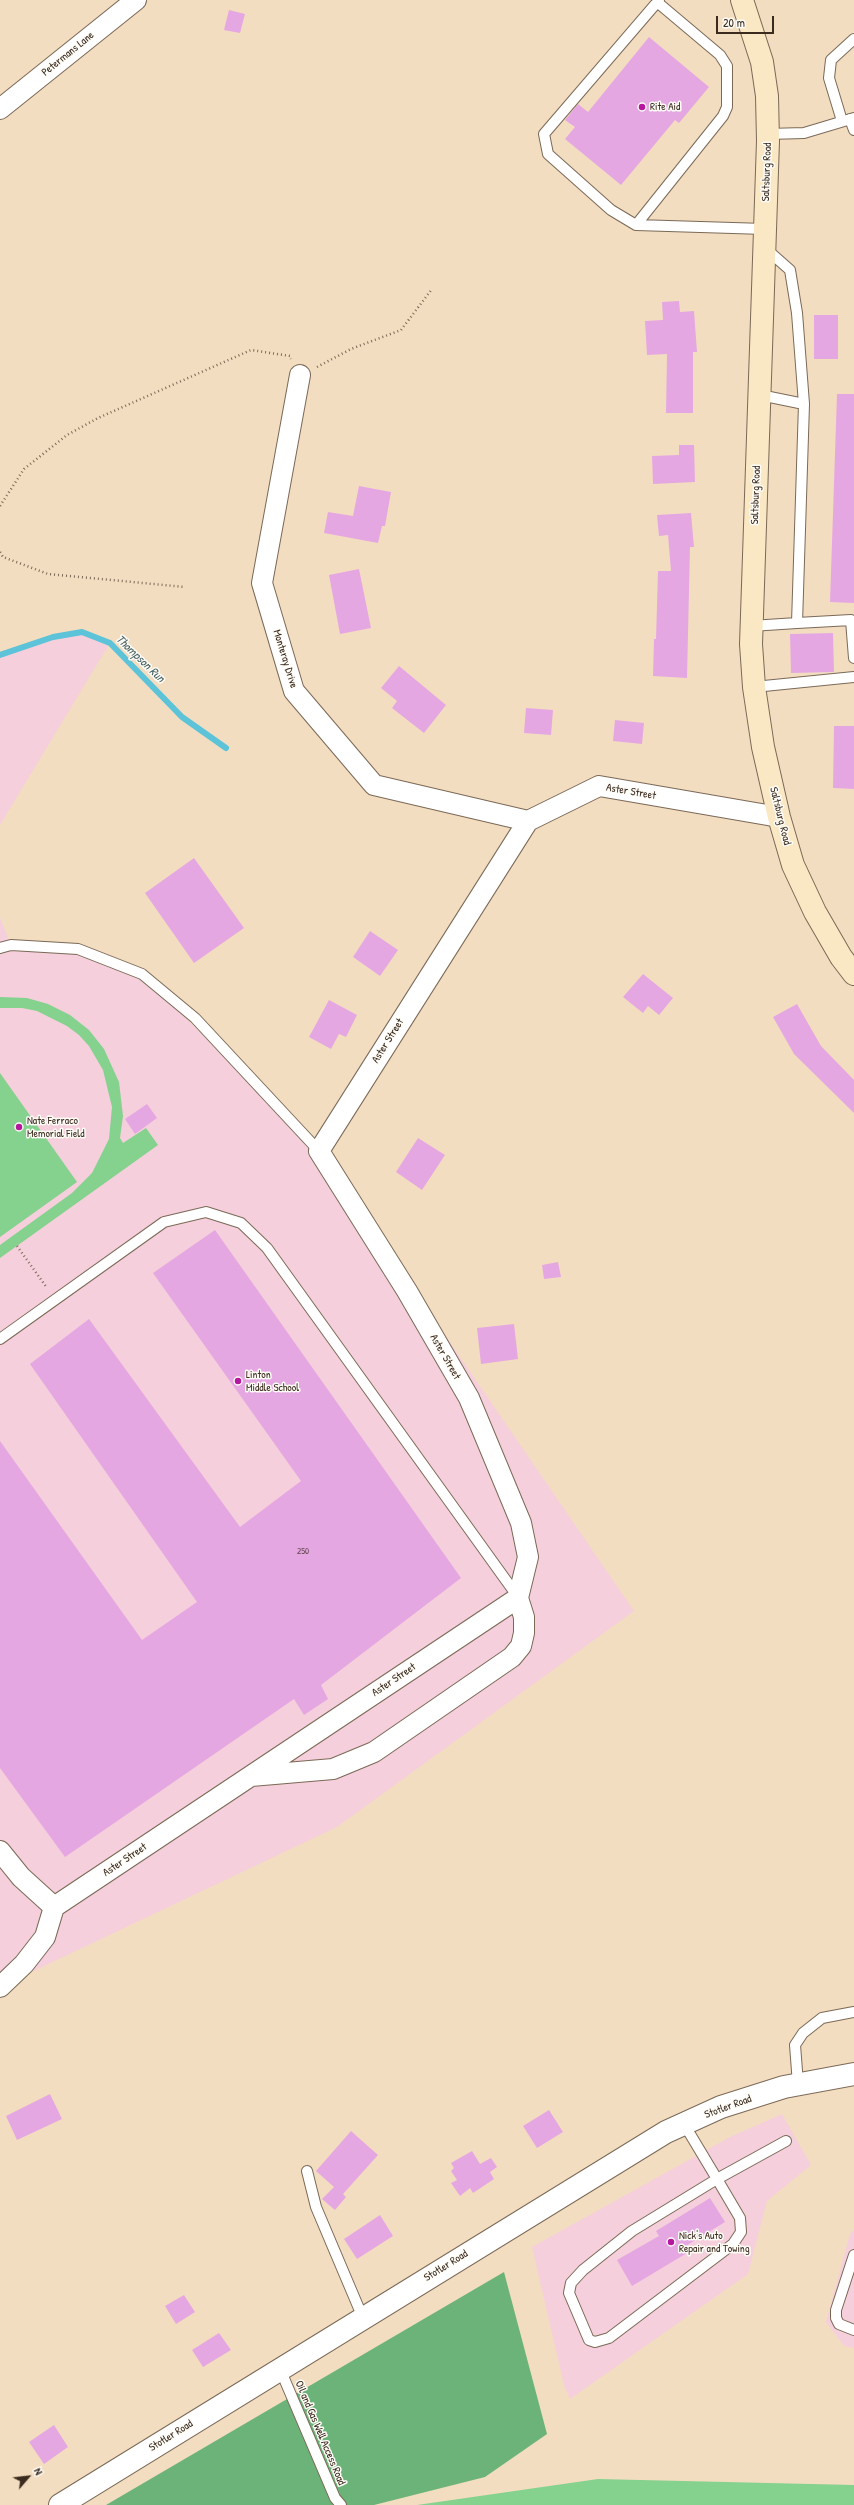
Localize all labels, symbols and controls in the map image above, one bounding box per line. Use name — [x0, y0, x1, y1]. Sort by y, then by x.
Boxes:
scale bar — [718, 8, 776, 34]
text: 20 m — [723, 14, 745, 31]
street label: Petermans Lane — [39, 29, 97, 79]
place label: Rite Aid — [650, 100, 680, 114]
marker: Rite Aid — [637, 102, 647, 112]
street label: Saltsburg Road — [759, 142, 775, 202]
street label: Saltsburg Road — [748, 465, 764, 525]
street label: Monteray Drive — [270, 628, 300, 690]
water label: Thompson Run — [113, 632, 167, 686]
street label: Aster Street — [605, 781, 657, 803]
street label: Saltsburg Road — [766, 786, 794, 846]
street label: Aster Street — [369, 1016, 407, 1066]
place label: Nate Ferraco Memorial Field — [27, 1114, 84, 1140]
marker: Nate Ferraco Memorial Field — [14, 1122, 24, 1132]
street label: Aster Street — [427, 1332, 463, 1382]
place label: Linton Middle School — [246, 1368, 299, 1394]
marker: Linton Middle School — [233, 1376, 243, 1386]
house number: 250 — [297, 1547, 309, 1557]
street label: Aster Street — [370, 1661, 418, 1699]
street label: Aster Street — [101, 1841, 149, 1879]
street label: Stotler Road — [703, 2092, 753, 2122]
place label: Nick's Auto Repair and Towing — [679, 2229, 750, 2255]
marker: Nick's Auto Repair and Towing — [666, 2237, 676, 2247]
street label: Stotler Road — [422, 2247, 470, 2285]
street label: Oil and Gas Well Access Road — [292, 2379, 348, 2487]
street label: Stotler Road — [147, 2417, 195, 2455]
north arrow — [8, 2457, 48, 2497]
text: N — [31, 2465, 46, 2477]

